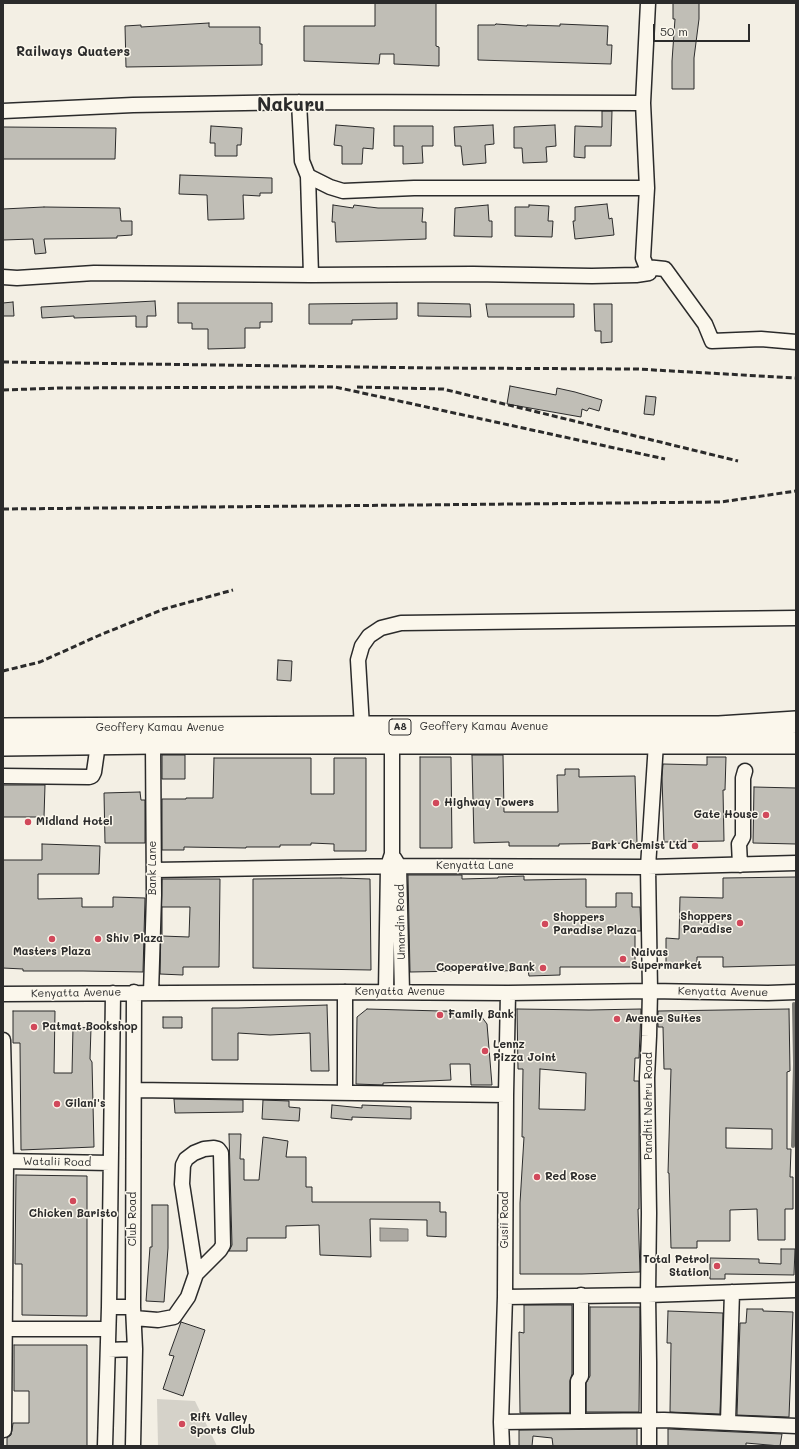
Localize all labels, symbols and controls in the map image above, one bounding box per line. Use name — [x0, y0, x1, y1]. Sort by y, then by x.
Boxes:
scale bar — [655, 16, 752, 42]
text: 50 m — [660, 23, 688, 39]
district label: Railways Quaters — [16, 44, 130, 60]
district label: Nakuru — [257, 94, 325, 116]
road number: A8 — [389, 719, 411, 735]
street label: Geoffery Kamau Avenue — [420, 720, 548, 734]
street label: Geoffery Kamau Avenue — [96, 721, 224, 735]
place label: Highway Towers — [444, 796, 534, 810]
marker: Highway Towers — [431, 798, 441, 808]
place label: Gate House — [693, 808, 758, 822]
marker: Gate House — [761, 810, 771, 820]
place label: Midland Hotel — [36, 815, 112, 829]
marker: Midland Hotel — [23, 817, 33, 827]
place label: Bark Chemist Ltd — [591, 839, 687, 853]
street label: Bank Lane — [146, 841, 160, 895]
marker: Bark Chemist Ltd — [690, 841, 700, 851]
street label: Kenyatta Lane — [436, 859, 514, 873]
street label: Umardin Road — [394, 884, 408, 960]
place label: Shoppers Paradise — [680, 910, 732, 936]
place label: Shoppers Paradise Plaza — [553, 911, 637, 937]
marker: Shoppers Paradise — [735, 918, 745, 928]
marker: Shoppers Paradise Plaza — [540, 919, 550, 929]
place label: Shiv Plaza — [106, 932, 163, 946]
marker: Masters Plaza — [47, 934, 57, 944]
marker: Shiv Plaza — [93, 934, 103, 944]
place label: Masters Plaza — [13, 945, 91, 959]
place label: Naivas Supermarket — [631, 946, 702, 972]
marker: Naivas Supermarket — [618, 954, 628, 964]
place label: Cooperative Bank — [436, 961, 535, 975]
marker: Cooperative Bank — [538, 963, 548, 973]
street label: Kenyatta Avenue — [355, 985, 445, 999]
street label: Kenyatta Avenue — [678, 985, 768, 999]
street label: Kenyatta Avenue — [31, 986, 121, 1000]
place label: Family Bank — [448, 1008, 514, 1022]
marker: Family Bank — [435, 1010, 445, 1020]
place label: Avenue Suites — [625, 1012, 701, 1026]
marker: Avenue Suites — [612, 1014, 622, 1024]
place label: Patmat Bookshop — [42, 1020, 138, 1034]
marker: Patmat Bookshop — [29, 1022, 39, 1032]
place label: Lennz Pizza Joint — [493, 1038, 556, 1064]
marker: Lennz Pizza Joint — [480, 1046, 490, 1056]
street label: Pandhit Nehru Road — [642, 1052, 656, 1160]
place label: Gilani's — [65, 1097, 105, 1111]
marker: Gilani's — [52, 1099, 62, 1109]
street label: Watalii Road — [23, 1155, 91, 1169]
place label: Red Rose — [545, 1170, 596, 1184]
marker: Red Rose — [532, 1172, 542, 1182]
street label: Gusii Road — [498, 1191, 512, 1249]
street label: Club Road — [126, 1192, 140, 1246]
marker: Chicken Baristo — [68, 1196, 78, 1206]
place label: Chicken Baristo — [29, 1207, 117, 1221]
place label: Total Petrol Station — [643, 1253, 709, 1279]
marker: Total Petrol Station — [712, 1261, 722, 1271]
place label: Rift Valley Sports Club — [190, 1411, 255, 1437]
marker: Rift Valley Sports Club — [177, 1419, 187, 1429]

